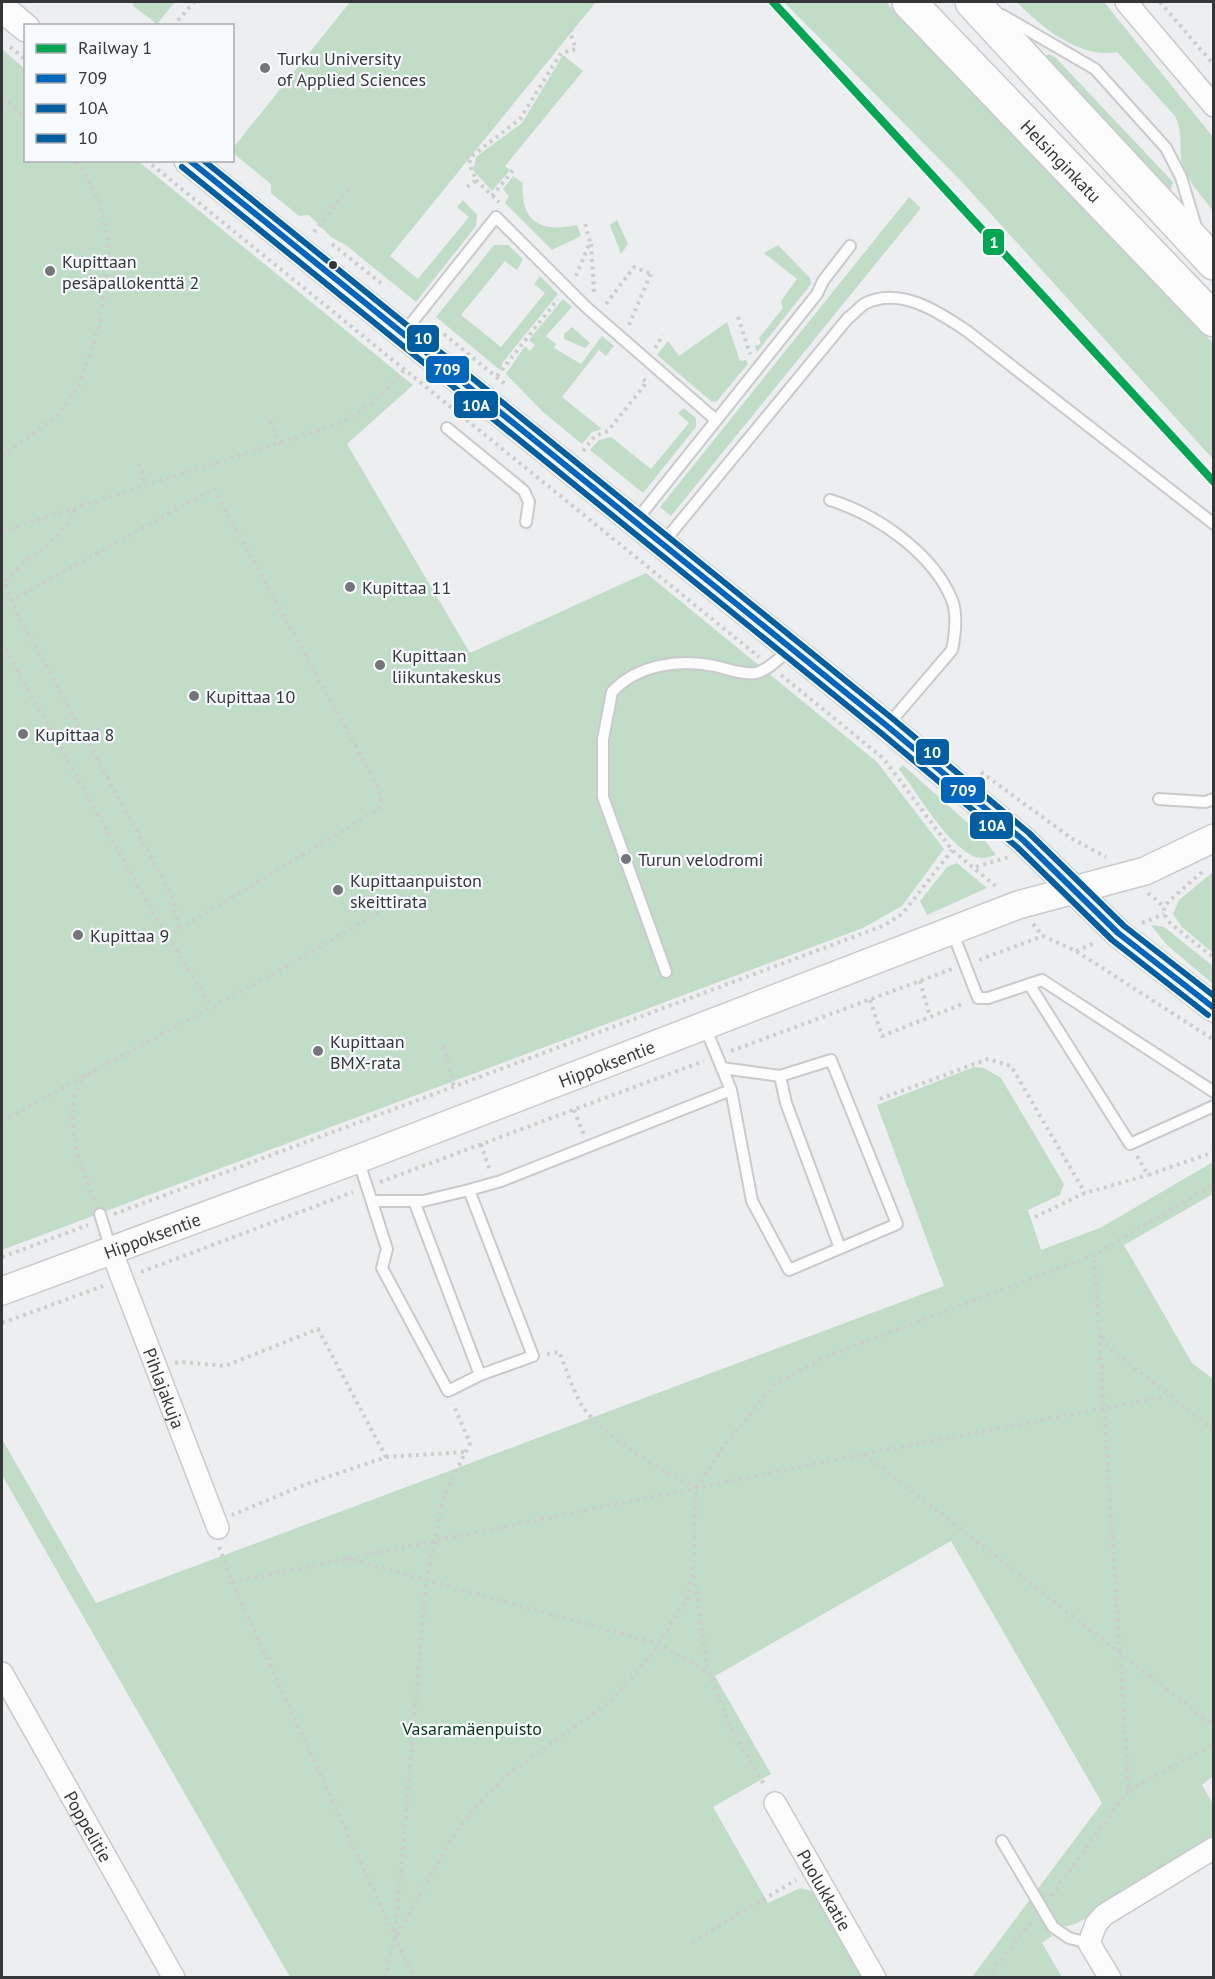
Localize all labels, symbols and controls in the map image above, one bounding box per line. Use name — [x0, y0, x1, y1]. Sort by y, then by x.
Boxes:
legend — [24, 24, 234, 162]
text: Railway 1 — [78, 36, 152, 59]
place label: Turku University of Applied Sciences — [277, 47, 426, 91]
marker: Turku University of Applied Sciences — [258, 61, 272, 75]
text: 709 — [78, 66, 107, 89]
text: 10A — [78, 96, 109, 119]
street label: Helsinginkatu — [1016, 114, 1106, 207]
text: 10 — [78, 126, 98, 149]
line badge: 1 — [982, 228, 1005, 256]
text: 1 — [989, 232, 999, 252]
place label: Kupittaan pesäpallokenttä 2 — [62, 250, 199, 294]
unlabelled marker — [327, 259, 339, 271]
marker: Kupittaan pesäpallokenttä 2 — [43, 264, 57, 278]
line badge: 10 — [406, 324, 440, 353]
text: 10 — [414, 328, 432, 348]
line badge: 709 — [425, 355, 470, 384]
text: 709 — [433, 359, 461, 379]
line badge: 10A — [453, 390, 499, 419]
text: 10A — [462, 395, 490, 415]
place label: Kupittaa 11 — [362, 576, 451, 599]
marker: Kupittaa 11 — [343, 580, 357, 594]
place label: Kupittaan liikuntakeskus — [392, 644, 501, 688]
marker: Kupittaan liikuntakeskus — [373, 658, 387, 672]
place label: Kupittaa 10 — [206, 685, 295, 708]
marker: Kupittaa 10 — [187, 689, 201, 703]
place label: Kupittaa 8 — [35, 723, 114, 746]
marker: Kupittaa 8 — [16, 727, 30, 741]
line badge: 10 — [915, 738, 950, 766]
text: 10 — [923, 742, 941, 762]
line badge: 709 — [940, 776, 986, 804]
text: 709 — [949, 780, 977, 800]
line badge: 10A — [969, 811, 1014, 840]
text: 10A — [978, 815, 1006, 835]
place label: Turun velodromi — [638, 848, 763, 871]
marker: Turun velodromi — [619, 852, 633, 866]
place label: Kupittaanpuiston skeittirata — [350, 869, 482, 913]
marker: Kupittaanpuiston skeittirata — [331, 883, 345, 897]
place label: Kupittaa 9 — [90, 924, 169, 947]
marker: Kupittaa 9 — [71, 928, 85, 942]
place label: Kupittaan BMX-rata — [330, 1030, 405, 1074]
street label: Hippoksentie — [555, 1034, 658, 1092]
marker: Kupittaan BMX-rata — [311, 1044, 325, 1058]
street label: Hippoksentie — [100, 1207, 204, 1264]
street label: Pihlajakuja — [138, 1344, 190, 1432]
park label: Vasaramäenpuisto — [401, 1717, 542, 1740]
street label: Poppelitie — [59, 1787, 118, 1866]
street label: Puolukkatie — [792, 1845, 857, 1935]

